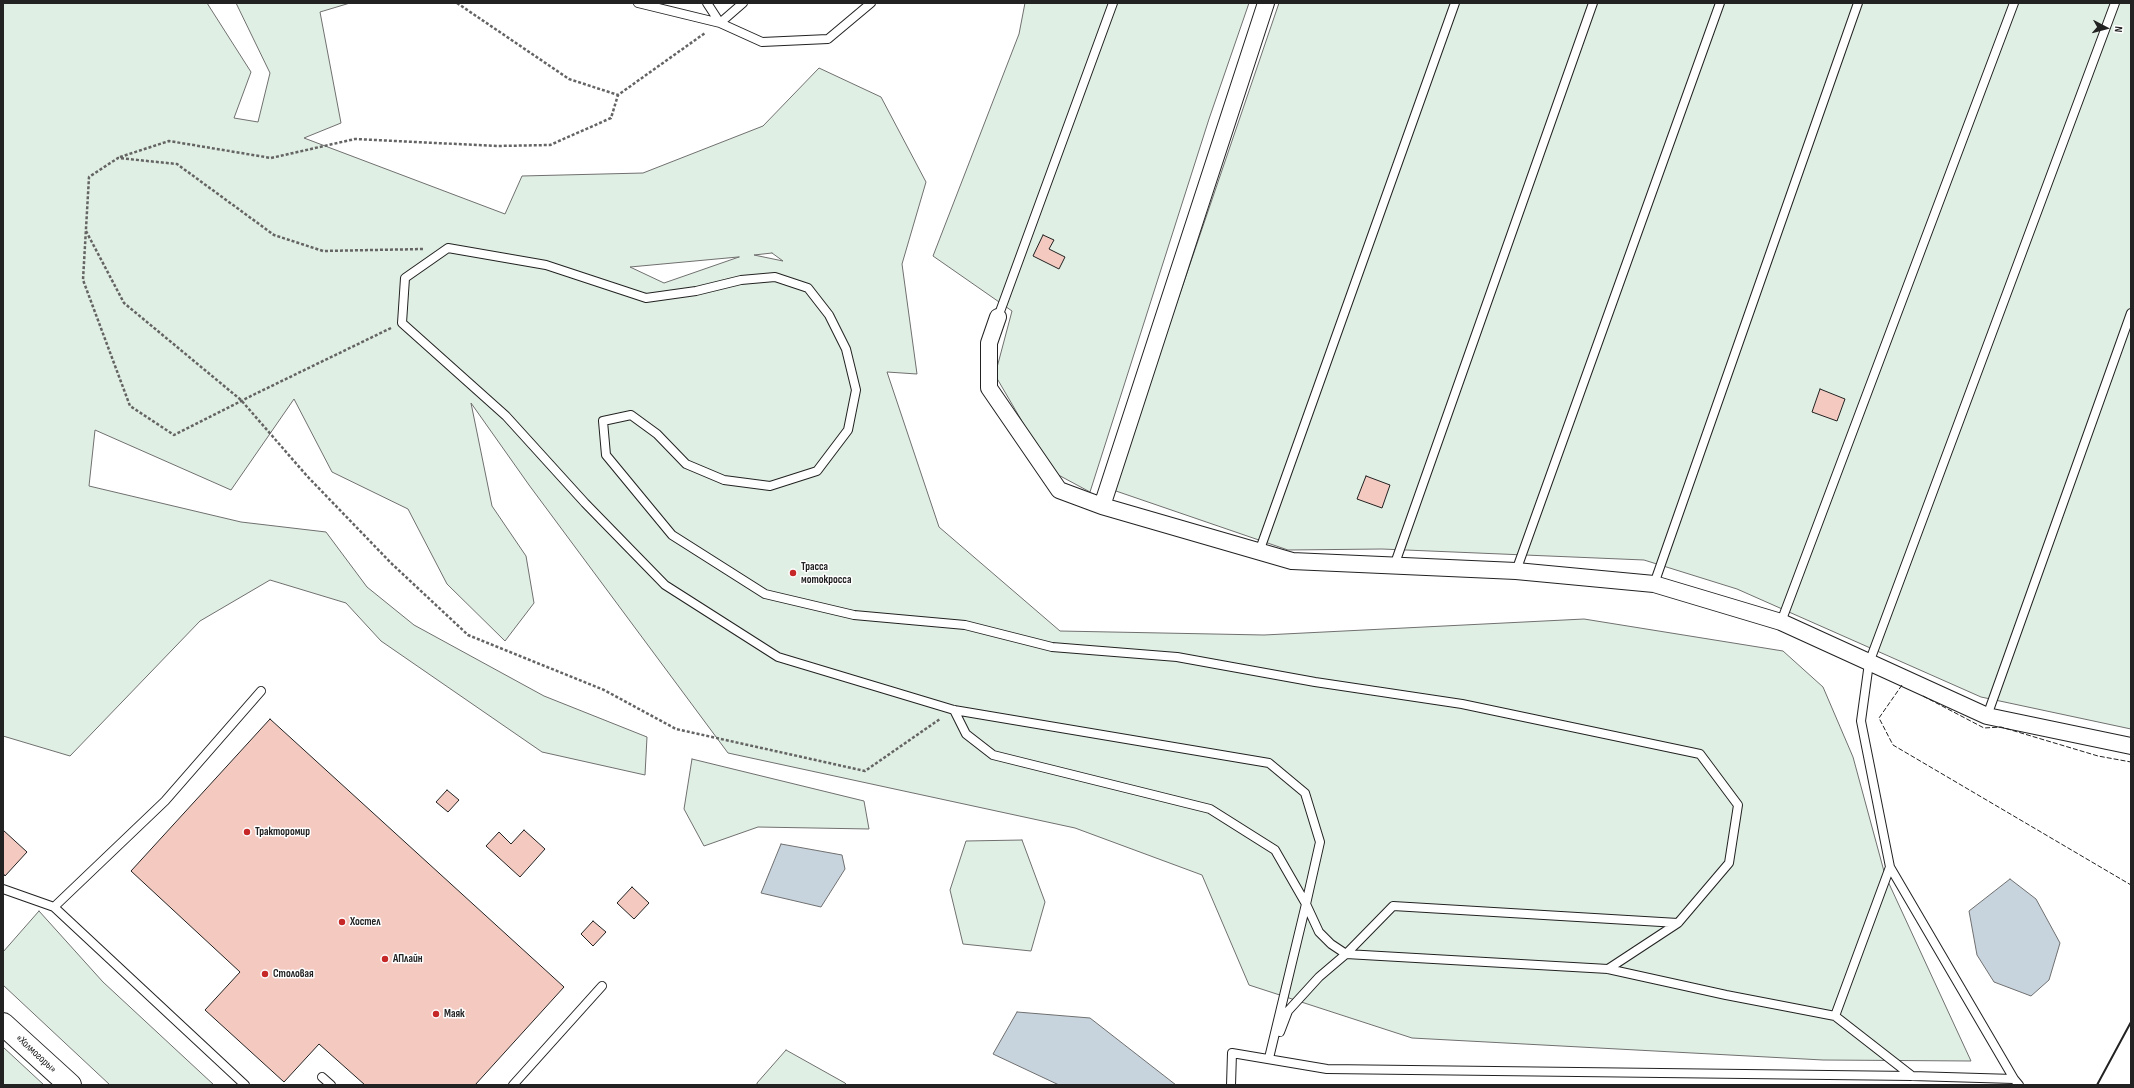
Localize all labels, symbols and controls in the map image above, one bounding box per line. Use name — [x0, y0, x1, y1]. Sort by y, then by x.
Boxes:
north arrow — [2086, 8, 2126, 48]
text: N — [2112, 26, 2125, 33]
place label: Трасса мотокросса — [801, 560, 851, 586]
marker: Трасса мотокросса — [788, 568, 798, 578]
place label: Тракторомир — [255, 825, 310, 839]
marker: Тракторомир — [242, 827, 252, 837]
place label: Хостел — [350, 915, 381, 929]
marker: Хостел — [337, 917, 347, 927]
place label: АПлайн — [393, 952, 423, 966]
marker: АПлайн — [380, 954, 390, 964]
place label: Столовая — [273, 967, 314, 981]
marker: Столовая — [260, 969, 270, 979]
place label: Маяк — [444, 1007, 465, 1021]
marker: Маяк — [431, 1009, 441, 1019]
street label: «Холмогоры» — [13, 1032, 59, 1076]

